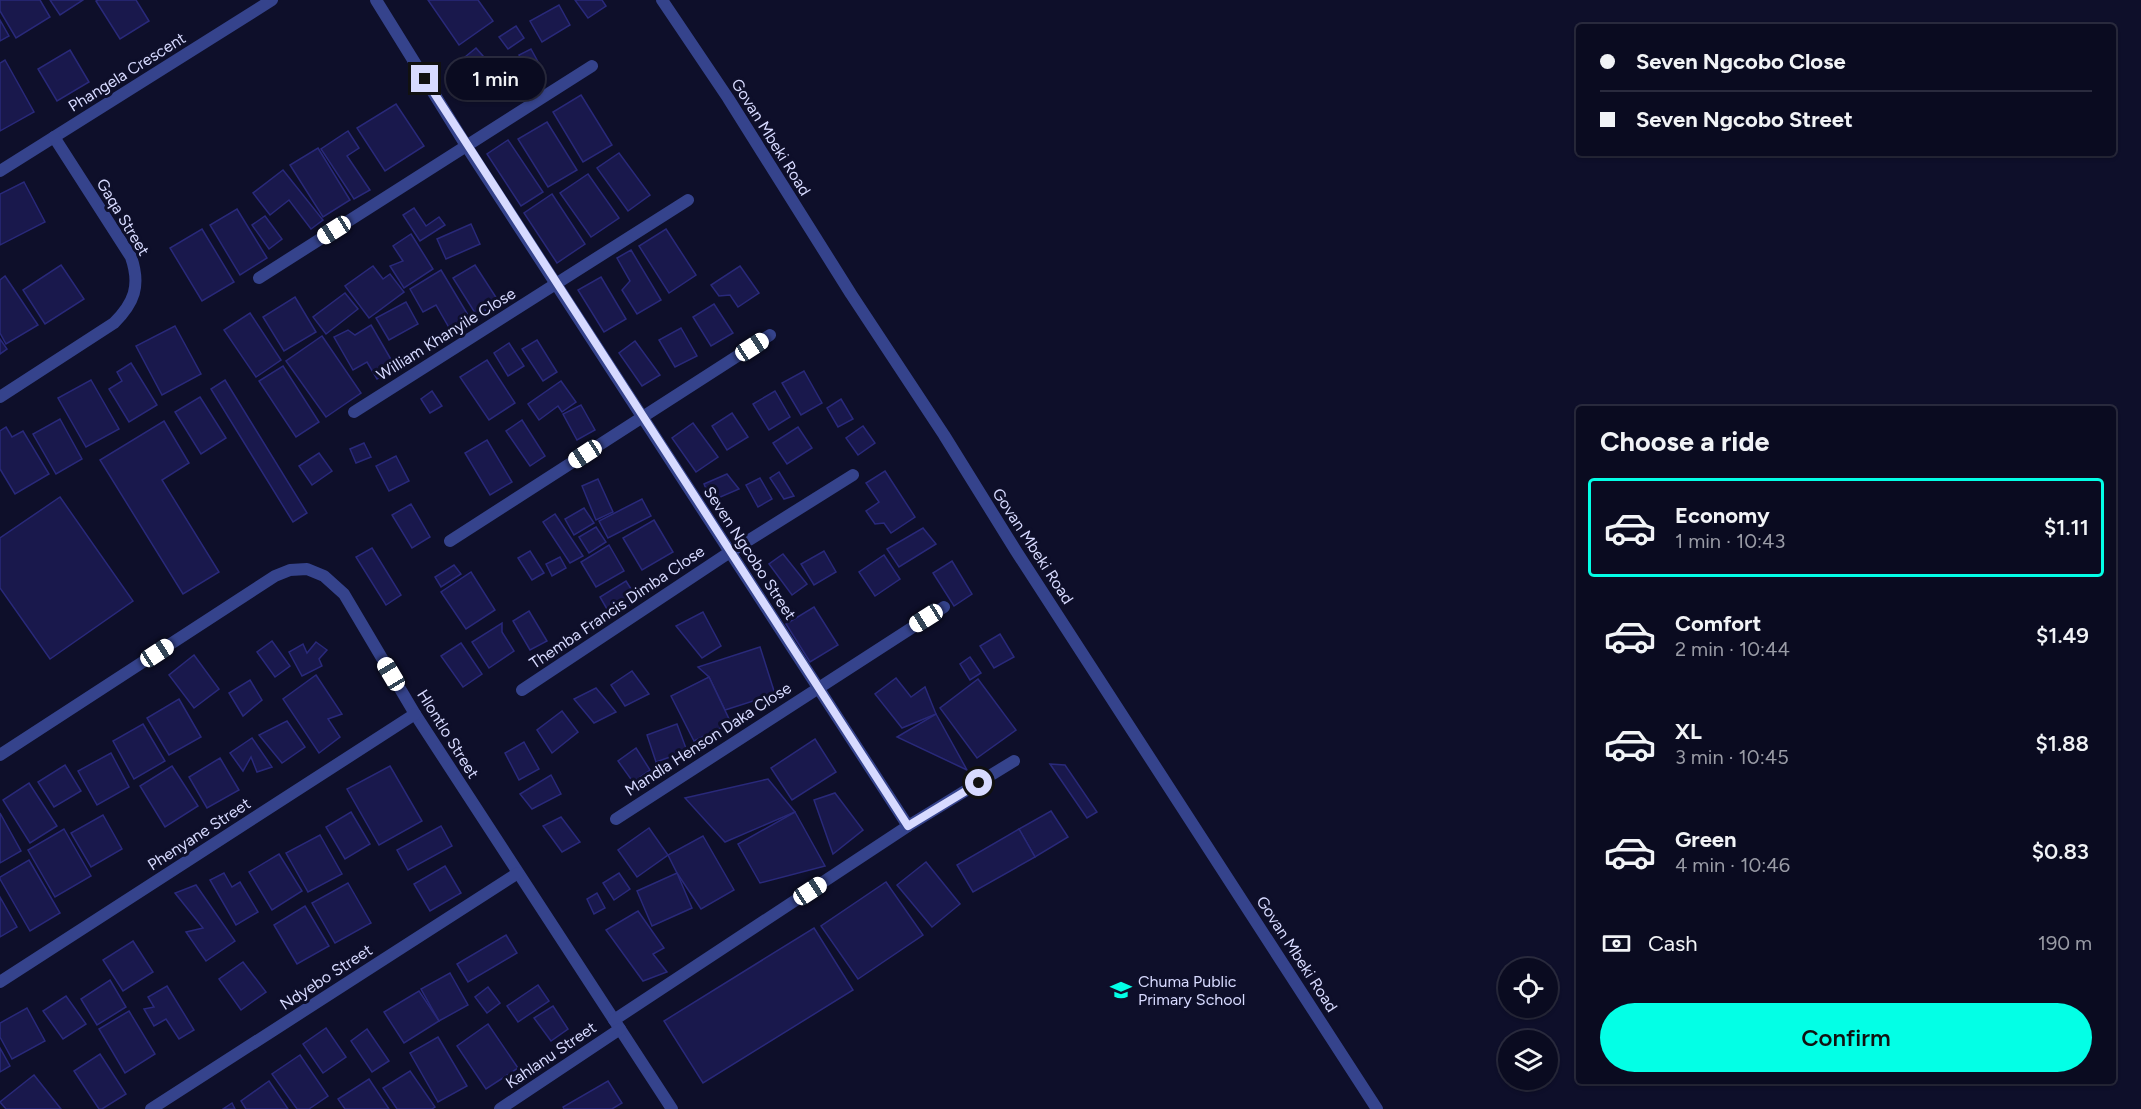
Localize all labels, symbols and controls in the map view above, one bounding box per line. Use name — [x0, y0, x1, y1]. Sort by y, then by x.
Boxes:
street label: Phangela Crescent — [65, 28, 189, 116]
text: Seven Ngcobo Close — [1636, 48, 1846, 75]
callout: 1 min — [446, 58, 545, 100]
route end — [411, 65, 438, 92]
text: 1 min — [472, 67, 519, 91]
street label: Govan Mbeki Road — [727, 75, 815, 199]
text: Seven Ngcobo Street — [1636, 106, 1853, 133]
street label: Gaqa Street — [93, 175, 153, 259]
car — [314, 213, 354, 247]
street label: William Khanyile Close — [373, 283, 519, 384]
car — [732, 330, 772, 364]
text: Choose a ride — [1600, 425, 1769, 458]
car — [565, 437, 605, 471]
street label: Seven Ngcobo Street — [700, 483, 800, 623]
street label: Govan Mbeki Road — [988, 485, 1078, 607]
icon: car — [1603, 501, 1657, 555]
text: Economy — [1675, 502, 1770, 529]
text: $1.11 — [2044, 514, 2089, 541]
text: 1 min · 10:43 — [1675, 529, 1785, 553]
street label: Themba Francis Dimba Close — [526, 541, 708, 673]
car — [906, 601, 946, 635]
icon: car — [1603, 609, 1657, 663]
text: Comfort — [1675, 610, 1761, 637]
text: $1.49 — [2036, 622, 2089, 649]
car — [137, 636, 177, 670]
text: 2 min · 10:44 — [1675, 637, 1790, 661]
car — [374, 654, 408, 694]
street label: Mandla Henson Daka Close — [621, 678, 795, 800]
street label: Hlontlo Street — [413, 686, 483, 782]
icon: car — [1603, 717, 1657, 771]
text: XL — [1675, 718, 1702, 745]
text: $1.88 — [2035, 730, 2089, 757]
text: 3 min · 10:45 — [1675, 745, 1789, 769]
route start — [965, 769, 992, 796]
street label: Phenyane Street — [144, 794, 254, 874]
icon: car — [1603, 825, 1657, 879]
text: Green — [1675, 826, 1737, 853]
text: $0.83 — [2032, 838, 2089, 865]
text: 4 min · 10:46 — [1675, 853, 1790, 877]
car — [790, 874, 830, 908]
street label: Govan Mbeki Road — [1252, 893, 1342, 1015]
icon: cash — [1600, 927, 1633, 960]
text: Cash — [1648, 930, 1698, 957]
text: 190 m — [2038, 931, 2092, 955]
street label: Ndyebo Street — [276, 940, 376, 1014]
map controls — [1498, 958, 1558, 1090]
button: locate — [1498, 958, 1558, 1018]
place label: Chuma Public Primary School — [1138, 972, 1245, 1009]
school or university icon: Chuma Public Primary School — [1109, 978, 1133, 1002]
button: Confirm — [1600, 1003, 2092, 1072]
street label: Kahlanu Street — [502, 1018, 600, 1092]
button: layers — [1498, 1030, 1558, 1090]

